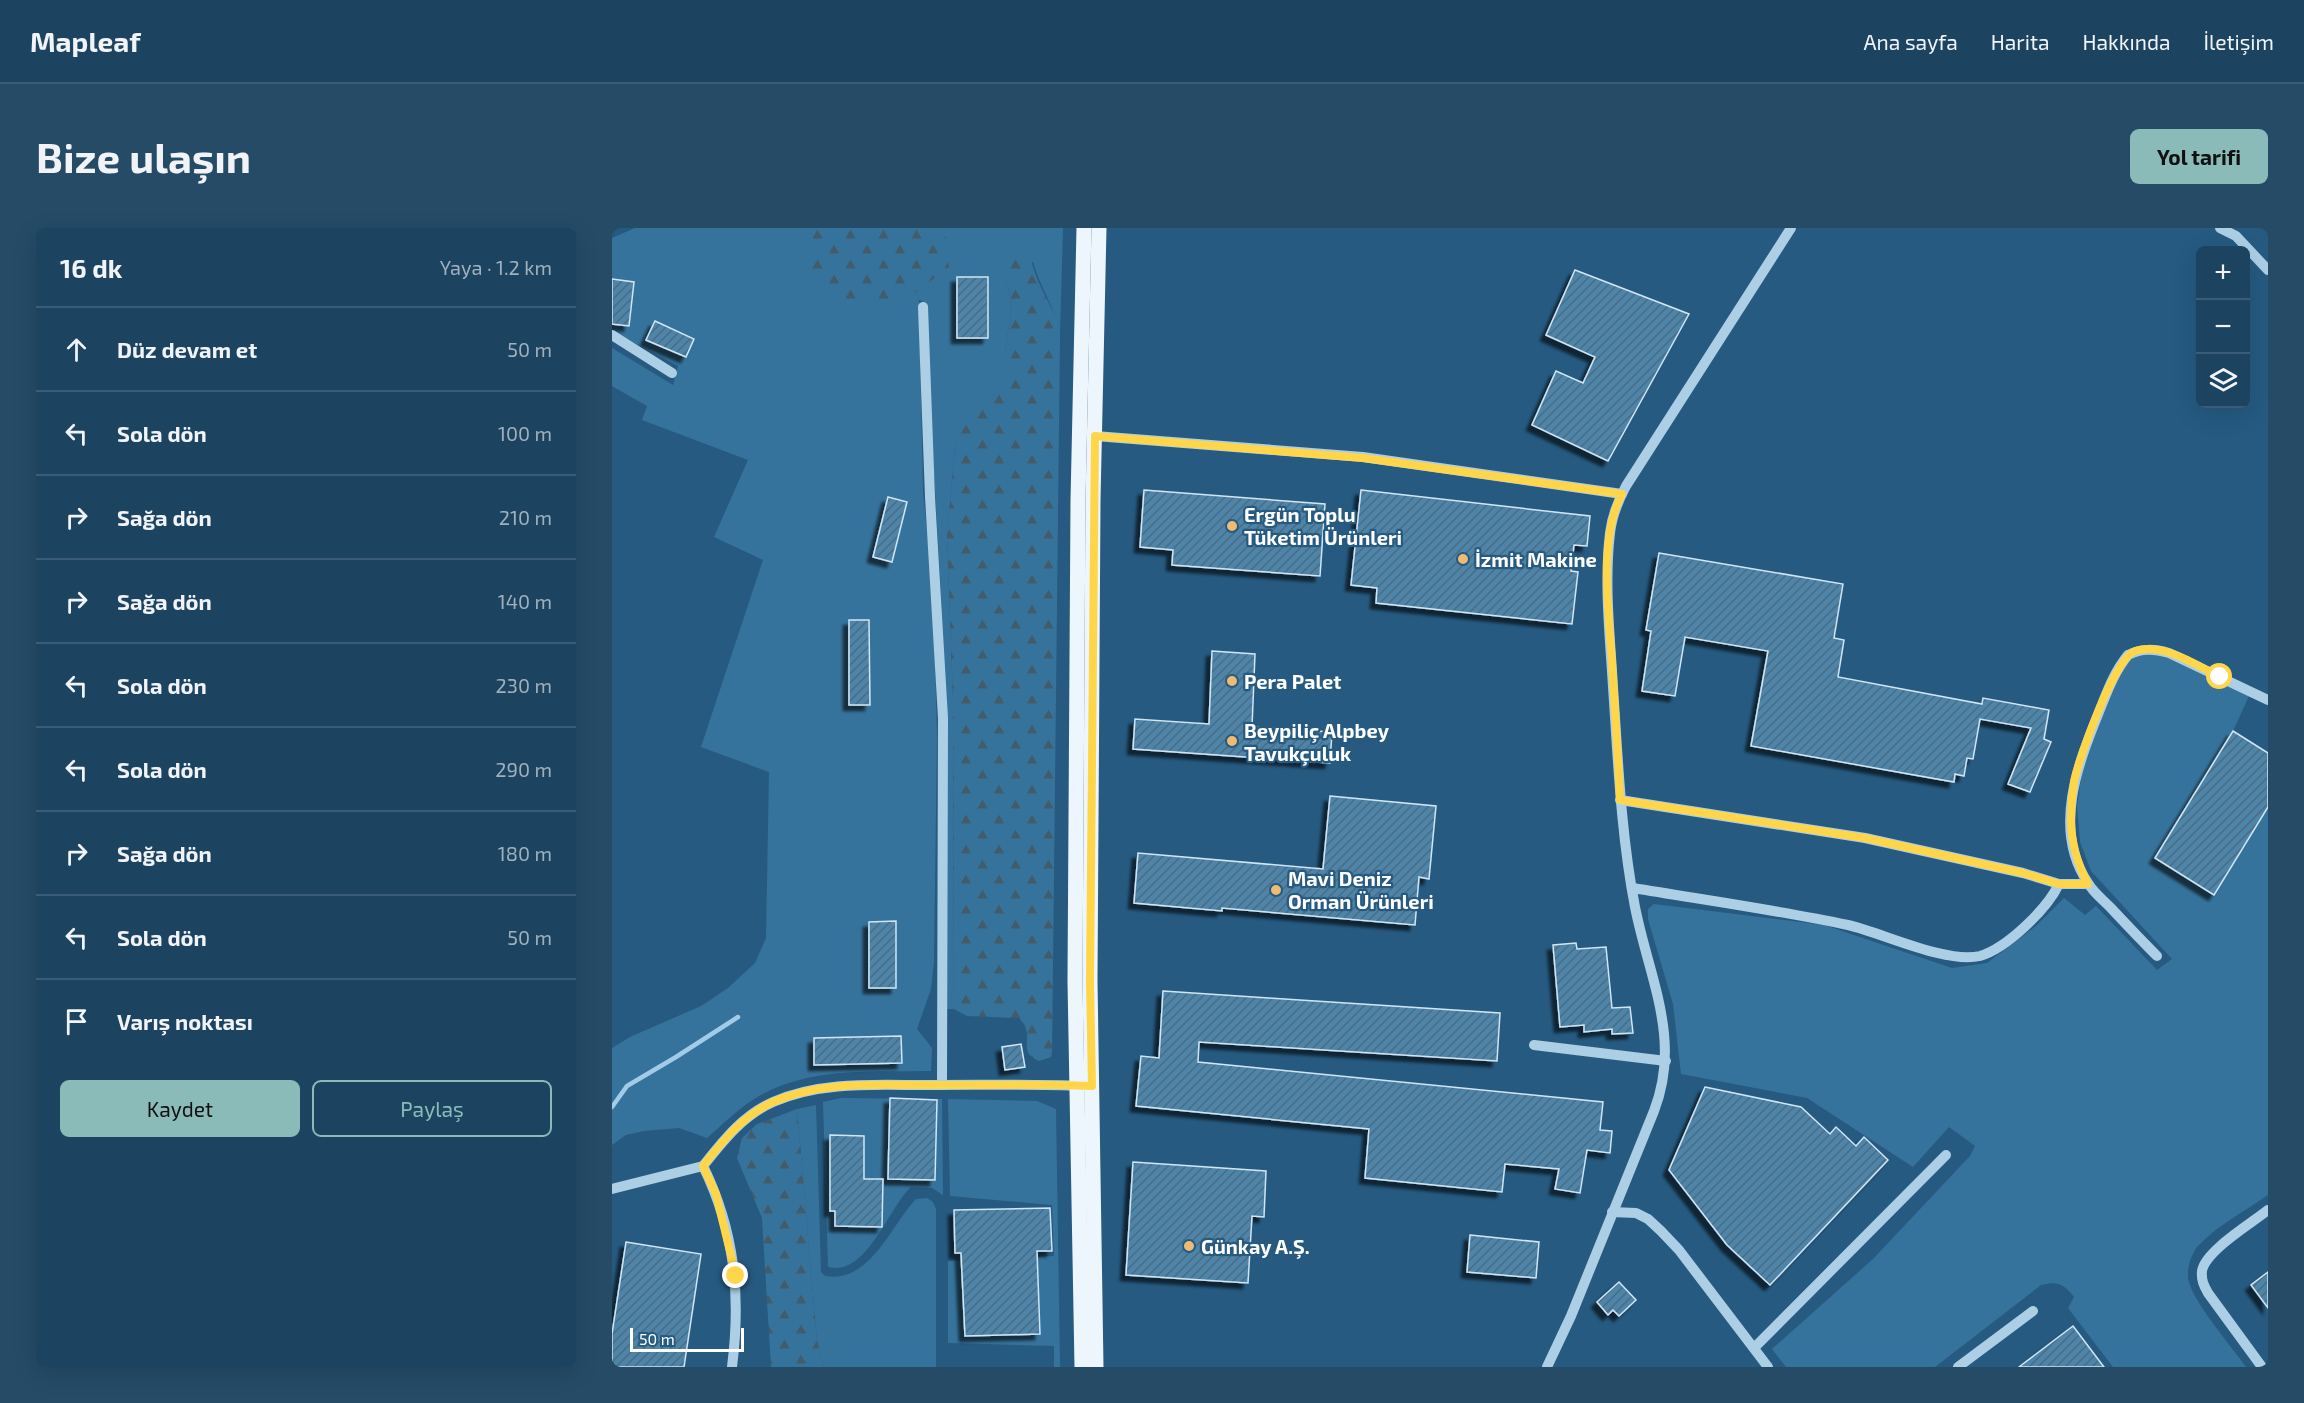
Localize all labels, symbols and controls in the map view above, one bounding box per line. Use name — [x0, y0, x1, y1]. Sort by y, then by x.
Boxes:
text: Mapleaf — [30, 24, 141, 58]
text: Ana sayfa — [1863, 29, 1958, 54]
text: Harita — [1991, 29, 2050, 54]
text: Hakkında — [2083, 29, 2170, 54]
text: İletişim — [2203, 29, 2274, 54]
button: Yol tarifi — [2130, 129, 2268, 184]
text: Bize ulaşın — [36, 131, 251, 181]
map controls — [2196, 246, 2250, 408]
button: + — [2196, 246, 2250, 300]
text: 16 dk — [60, 252, 122, 283]
text: Yaya · 1.2 km — [440, 255, 552, 279]
button: − — [2196, 300, 2250, 354]
icon: ahead — [60, 333, 93, 366]
text: Düz devam et — [117, 336, 257, 362]
text: 50 m — [507, 337, 552, 361]
button: layers — [2196, 354, 2250, 408]
icon: left — [60, 417, 93, 450]
text: Sola dön — [117, 420, 207, 446]
text: 100 m — [498, 421, 552, 445]
icon: right — [60, 501, 93, 534]
place label: Ergün Toplu Tüketim Ürünleri — [1244, 502, 1402, 549]
text: Sağa dön — [117, 504, 212, 530]
text: 210 m — [499, 505, 552, 529]
marker: Ergün Toplu Tüketim Ürünleri — [1225, 519, 1239, 533]
place label: İzmit Makine — [1475, 547, 1597, 571]
marker: İzmit Makine — [1456, 552, 1470, 566]
icon: right — [60, 585, 93, 618]
text: Sağa dön — [117, 588, 212, 614]
text: 140 m — [498, 589, 552, 613]
route start — [2206, 663, 2232, 689]
icon: left — [60, 669, 93, 702]
place label: Pera Palet — [1244, 669, 1342, 693]
text: Sola dön — [117, 672, 207, 698]
text: 230 m — [496, 673, 552, 697]
marker: Pera Palet — [1225, 674, 1239, 688]
place label: Beypiliç Alpbey Tavukçuluk — [1244, 718, 1390, 766]
marker: Beypiliç Alpbey Tavukçuluk — [1225, 734, 1239, 748]
icon: left — [60, 753, 93, 786]
text: Sola dön — [117, 756, 207, 782]
text: 290 m — [495, 757, 552, 781]
icon: right — [60, 837, 93, 870]
text: Sağa dön — [117, 840, 212, 866]
text: 180 m — [498, 841, 552, 865]
place label: Mavi Deniz Orman Ürünleri — [1288, 866, 1434, 913]
marker: Mavi Deniz Orman Ürünleri — [1269, 883, 1283, 897]
icon: left — [60, 921, 93, 954]
text: Sola dön — [117, 924, 207, 950]
text: 50 m — [507, 925, 552, 949]
icon: arrive — [60, 1005, 93, 1038]
text: Varış noktası — [117, 1008, 253, 1034]
button: Kaydet — [60, 1080, 300, 1137]
button: Paylaş — [312, 1080, 552, 1137]
place label: Günkay A.Ş. — [1201, 1234, 1310, 1259]
marker: Günkay A.Ş. — [1182, 1239, 1196, 1253]
route end — [722, 1262, 748, 1288]
scale bar — [630, 1325, 744, 1352]
text: 50 m — [639, 1329, 675, 1348]

